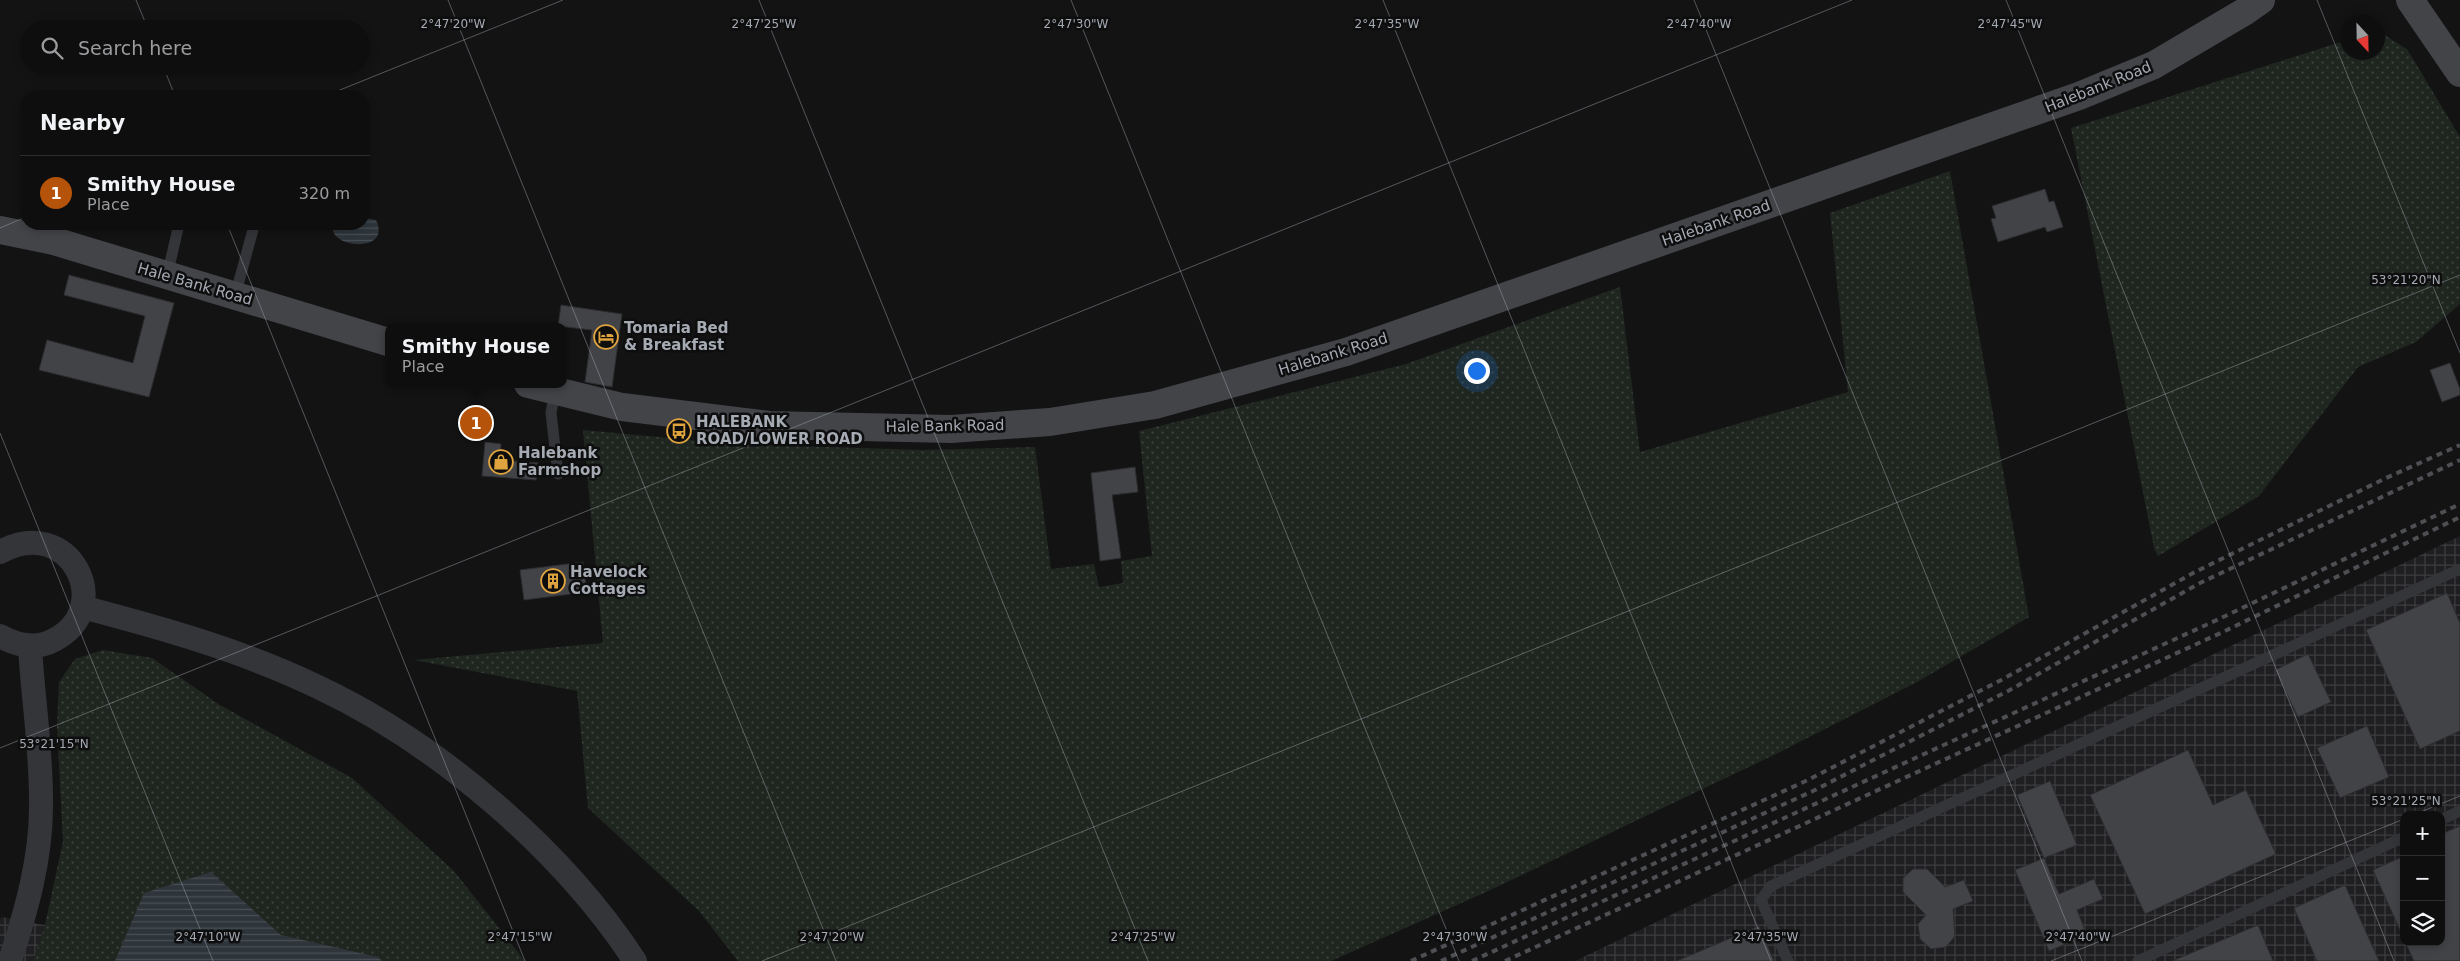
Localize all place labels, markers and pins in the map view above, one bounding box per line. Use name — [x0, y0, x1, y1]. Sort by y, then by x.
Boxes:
place label: Tomaria Bed & Breakfast — [624, 319, 729, 354]
hotel icon: Tomaria Bed & Breakfast — [593, 324, 619, 350]
pin: 1 — [460, 404, 492, 442]
place label: HALEBANK ROAD/LOWER ROAD — [696, 413, 863, 448]
bus stop icon: HALEBANK ROAD/LOWER ROAD — [666, 418, 692, 444]
place label: Halebank Farmshop — [518, 444, 601, 479]
shop icon: Halebank Farmshop — [488, 449, 514, 475]
place label: Havelock Cottages — [570, 563, 648, 598]
building icon: Havelock Cottages — [540, 568, 566, 594]

